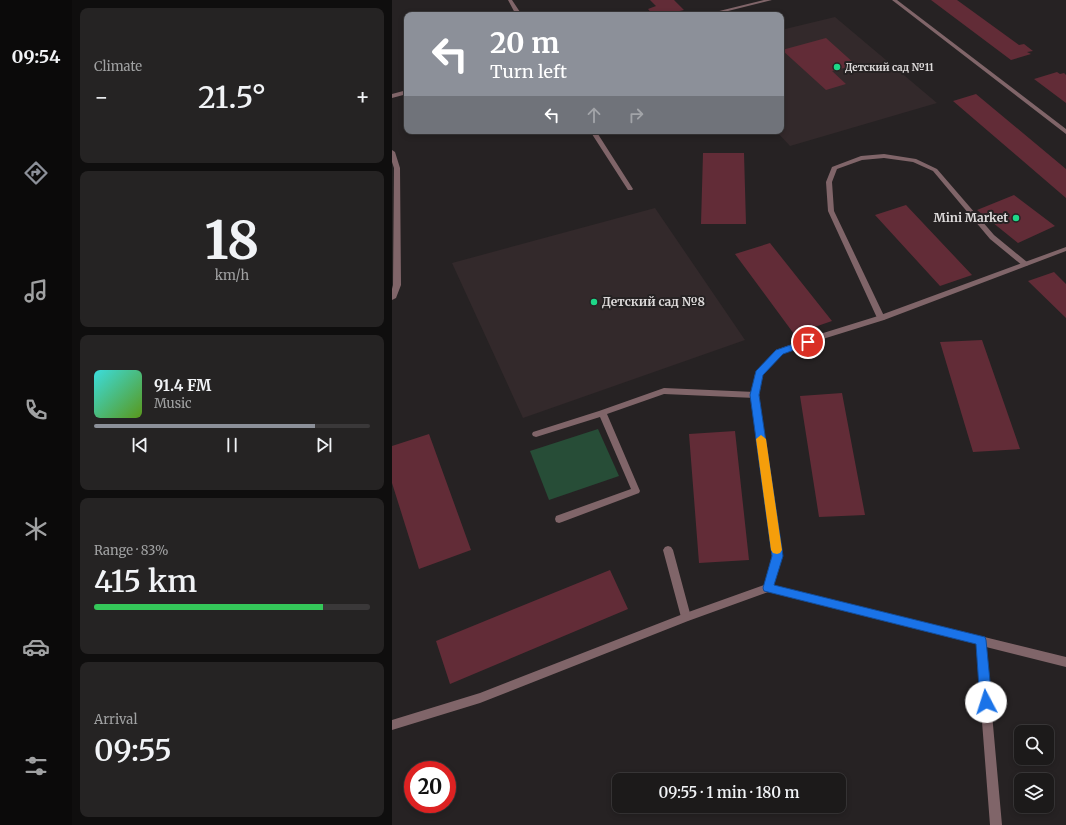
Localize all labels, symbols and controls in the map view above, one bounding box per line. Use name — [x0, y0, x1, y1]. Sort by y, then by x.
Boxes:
text: 20 m — [490, 25, 559, 61]
icon: left — [424, 28, 476, 80]
text: 09:54 — [12, 45, 60, 68]
text: Climate — [94, 58, 142, 75]
text: Turn left — [490, 60, 567, 83]
place label: Детский сад №11 — [845, 61, 934, 74]
marker: Детский сад №11 — [832, 62, 842, 72]
text: 21.5° — [198, 78, 266, 116]
text: − — [94, 83, 109, 111]
text: + — [355, 83, 370, 111]
icon: left — [541, 104, 563, 126]
icon: ahead — [583, 104, 605, 126]
icon: right — [625, 104, 647, 126]
icon: directions — [22, 159, 50, 187]
text: 18 — [205, 208, 259, 273]
place label: Mini Market — [934, 210, 1008, 225]
marker: Mini Market — [1011, 213, 1021, 223]
text: km/h — [215, 267, 249, 284]
icon: music — [22, 277, 50, 305]
place label: Детский сад №8 — [602, 294, 705, 309]
marker: Детский сад №8 — [589, 297, 599, 307]
pin — [791, 325, 825, 359]
icon: arrive — [797, 331, 819, 353]
text: 91.4 FM — [154, 376, 211, 395]
text: Music — [154, 395, 192, 412]
icon: phone — [22, 396, 50, 424]
icon: previous — [129, 434, 151, 456]
icon: pause — [221, 434, 243, 456]
icon: next — [313, 434, 335, 456]
icon: climate — [22, 515, 50, 543]
text: Range · 83% — [94, 542, 168, 559]
text: 415 km — [94, 562, 197, 600]
icon: car — [22, 633, 50, 661]
position arrow — [965, 681, 1007, 723]
text: Arrival — [94, 711, 137, 728]
map controls — [1014, 725, 1054, 813]
button: search — [1014, 725, 1054, 765]
text: 09:55 — [94, 731, 172, 769]
icon: filters — [22, 752, 50, 780]
speed limit sign: 20 — [404, 761, 456, 813]
button: layers — [1014, 773, 1054, 813]
text: 09:55 · 1 min · 180 m — [658, 783, 800, 802]

